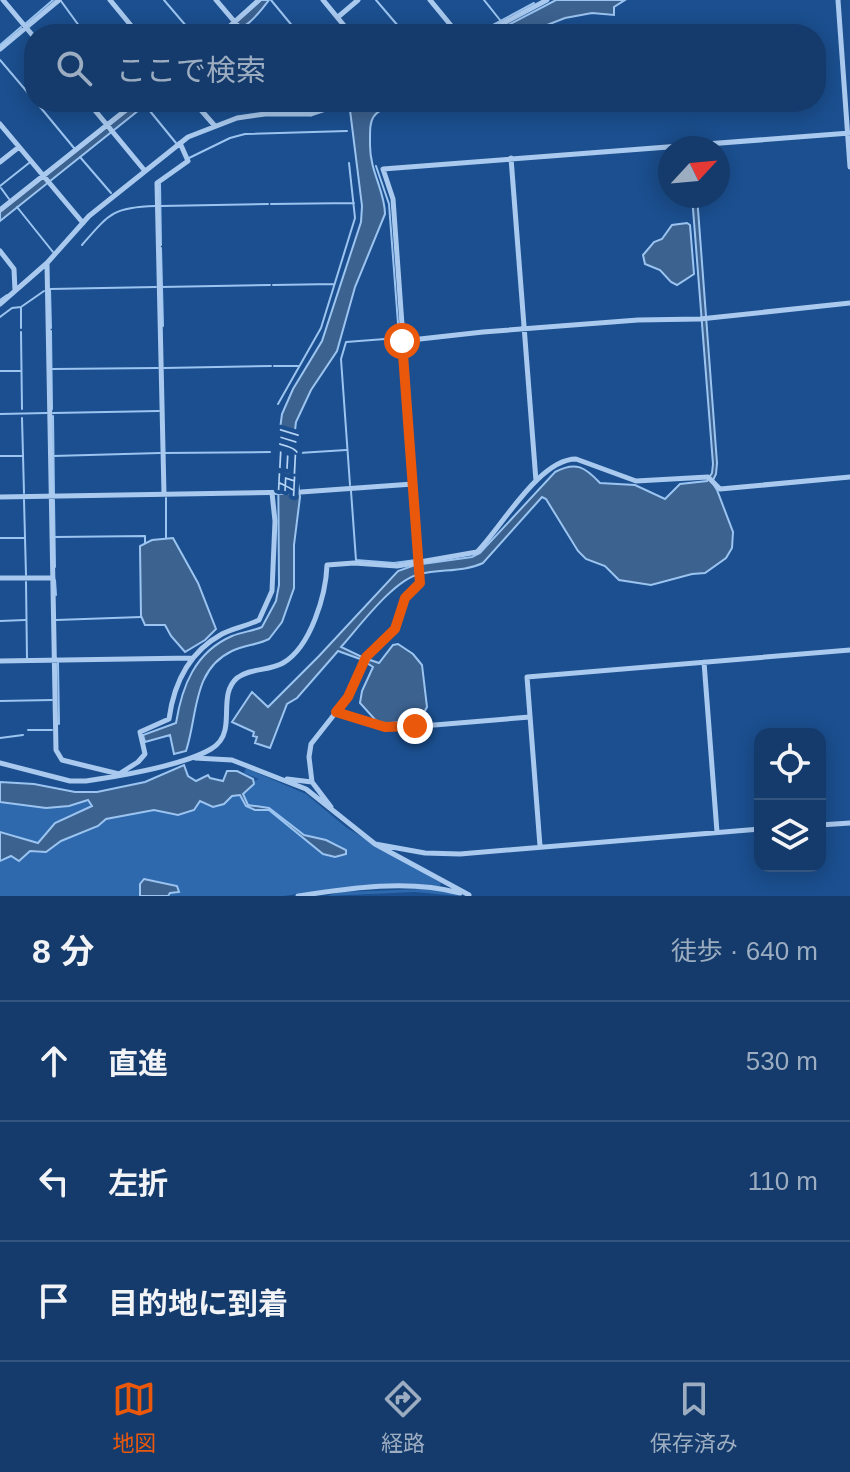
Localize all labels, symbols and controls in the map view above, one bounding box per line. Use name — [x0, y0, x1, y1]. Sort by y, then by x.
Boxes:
search box — [24, 24, 826, 112]
icon: search — [52, 46, 96, 90]
text: ここで検索 — [116, 54, 266, 87]
north arrow — [658, 136, 730, 208]
route start — [384, 323, 420, 359]
water label: 五三川 — [274, 428, 302, 498]
route end — [397, 708, 433, 744]
map controls — [754, 728, 826, 872]
button: locate — [754, 728, 826, 800]
button: layers — [754, 800, 826, 872]
text: 8 分 — [32, 932, 94, 970]
text: 徒歩 · 640 m — [671, 936, 818, 966]
icon: ahead — [32, 1039, 76, 1083]
text: 530 m — [746, 1046, 818, 1076]
text: 直進 — [108, 1047, 168, 1080]
icon: left — [32, 1159, 76, 1203]
text: 110 m — [748, 1166, 818, 1196]
text: 左折 — [108, 1167, 168, 1200]
icon: arrive — [32, 1279, 76, 1323]
text: 目的地に到着 — [108, 1287, 288, 1320]
tab: 地図 — [112, 1377, 156, 1457]
tab: 経路 — [381, 1377, 425, 1457]
tab: 保存済み — [650, 1377, 738, 1457]

